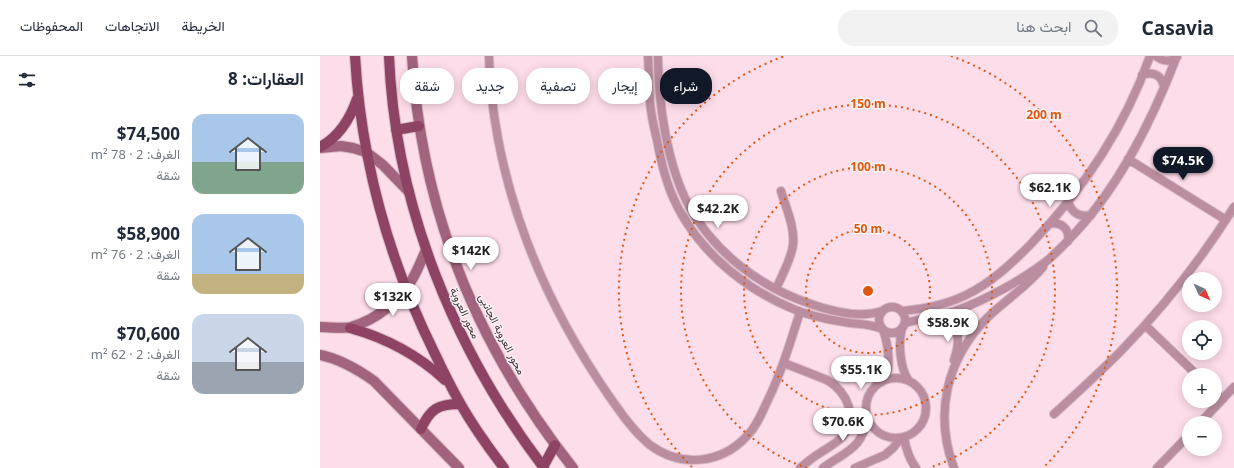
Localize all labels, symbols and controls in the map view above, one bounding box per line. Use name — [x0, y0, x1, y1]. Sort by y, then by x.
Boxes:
search box — [838, 10, 1118, 46]
text: Casavia — [1142, 15, 1214, 41]
text: المحفوظات — [20, 16, 83, 35]
text: الاتجاهات — [105, 16, 159, 35]
text: الخريطة — [181, 16, 225, 35]
text: ابحث هنا — [1016, 16, 1072, 36]
icon: search — [1082, 17, 1104, 39]
text: العقارات: 8 — [228, 67, 304, 90]
chip: شقة — [400, 68, 454, 104]
chip: جديد — [462, 68, 518, 104]
chip: تصفية — [526, 68, 590, 104]
chip: إيجار — [598, 68, 652, 104]
chip: شراء — [660, 68, 712, 104]
icon: filters — [16, 69, 38, 91]
text: 150 m — [850, 95, 886, 112]
text: 200 m — [1026, 106, 1062, 123]
text: $74,500 — [117, 122, 180, 145]
icon: home — [224, 130, 272, 178]
text: الغرف: 2 · 78 m² — [91, 145, 180, 163]
pin: $74.5K — [1150, 147, 1216, 181]
text: $74.5K — [1162, 151, 1204, 169]
text: 100 m — [850, 158, 886, 175]
text: شقة — [157, 166, 180, 184]
pin: $62.1K — [1017, 174, 1083, 208]
text: $62.1K — [1029, 178, 1071, 196]
pin: $42.2K — [685, 195, 751, 229]
text: $42.2K — [697, 199, 739, 217]
text: 50 m — [854, 220, 882, 237]
text: $58,900 — [117, 222, 180, 245]
icon: home — [224, 230, 272, 278]
pin: $142K — [443, 237, 499, 271]
text: $142K — [452, 241, 490, 259]
text: الغرف: 2 · 76 m² — [91, 245, 180, 263]
text: شقة — [157, 266, 180, 284]
north arrow — [1182, 272, 1222, 312]
map controls — [1182, 272, 1222, 456]
pin: $132K — [365, 283, 421, 317]
centre of rings — [861, 284, 875, 298]
street label: محور العروبة — [447, 285, 484, 341]
text: $132K — [374, 287, 412, 305]
street label: محور العروبة الجانبى — [476, 291, 529, 377]
pin: $58.9K — [915, 309, 981, 343]
text: $58.9K — [927, 313, 969, 331]
button: locate — [1182, 320, 1222, 360]
text: $70,600 — [117, 322, 180, 345]
icon: home — [224, 330, 272, 378]
text: الغرف: 2 · 62 m² — [91, 345, 180, 363]
pin: $55.1K — [828, 356, 894, 390]
text: $55.1K — [840, 360, 882, 378]
text: شقة — [157, 366, 180, 384]
button: + — [1182, 368, 1222, 408]
pin: $70.6K — [810, 408, 876, 442]
text: $70.6K — [822, 412, 864, 430]
button: − — [1182, 416, 1222, 456]

